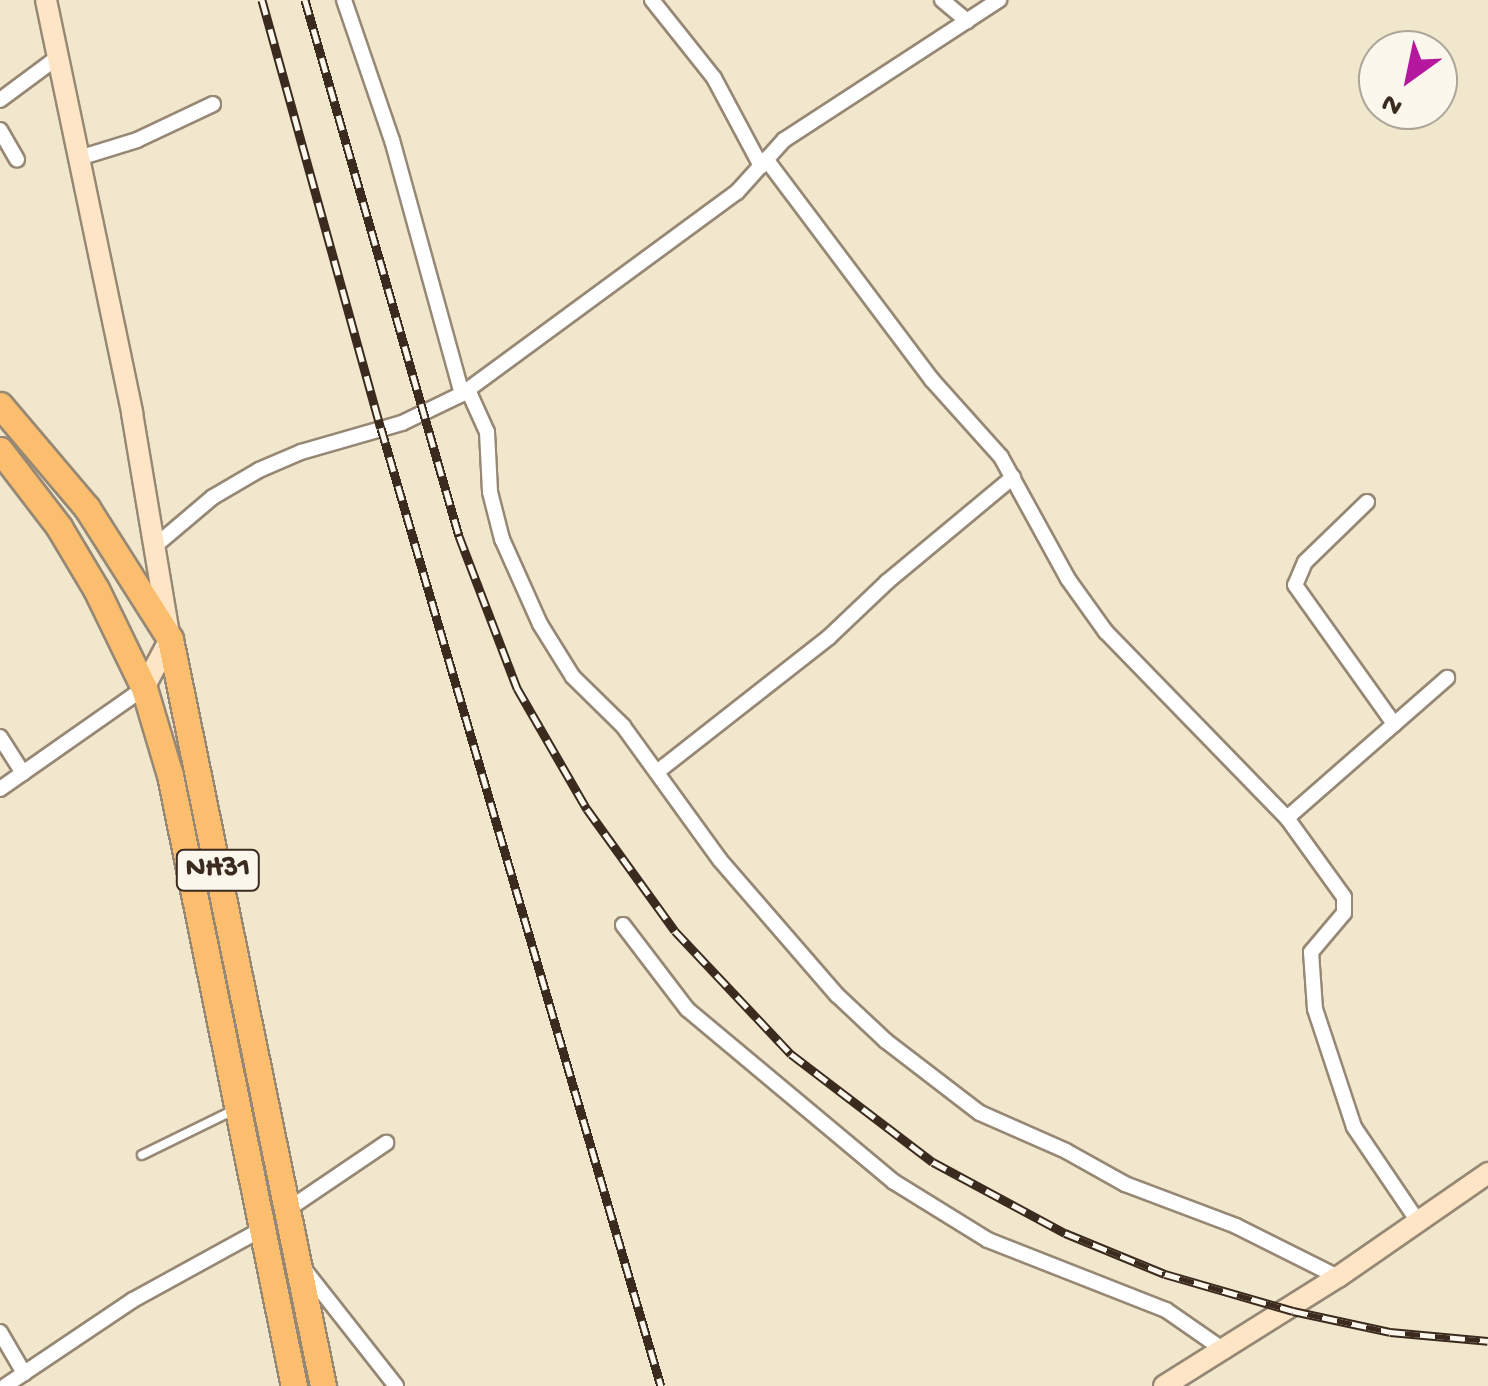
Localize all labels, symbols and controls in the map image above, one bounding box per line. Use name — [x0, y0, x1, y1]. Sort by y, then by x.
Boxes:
north arrow — [1358, 30, 1458, 130]
text: N — [1376, 85, 1409, 123]
road number: NH31 — [176, 845, 260, 895]

